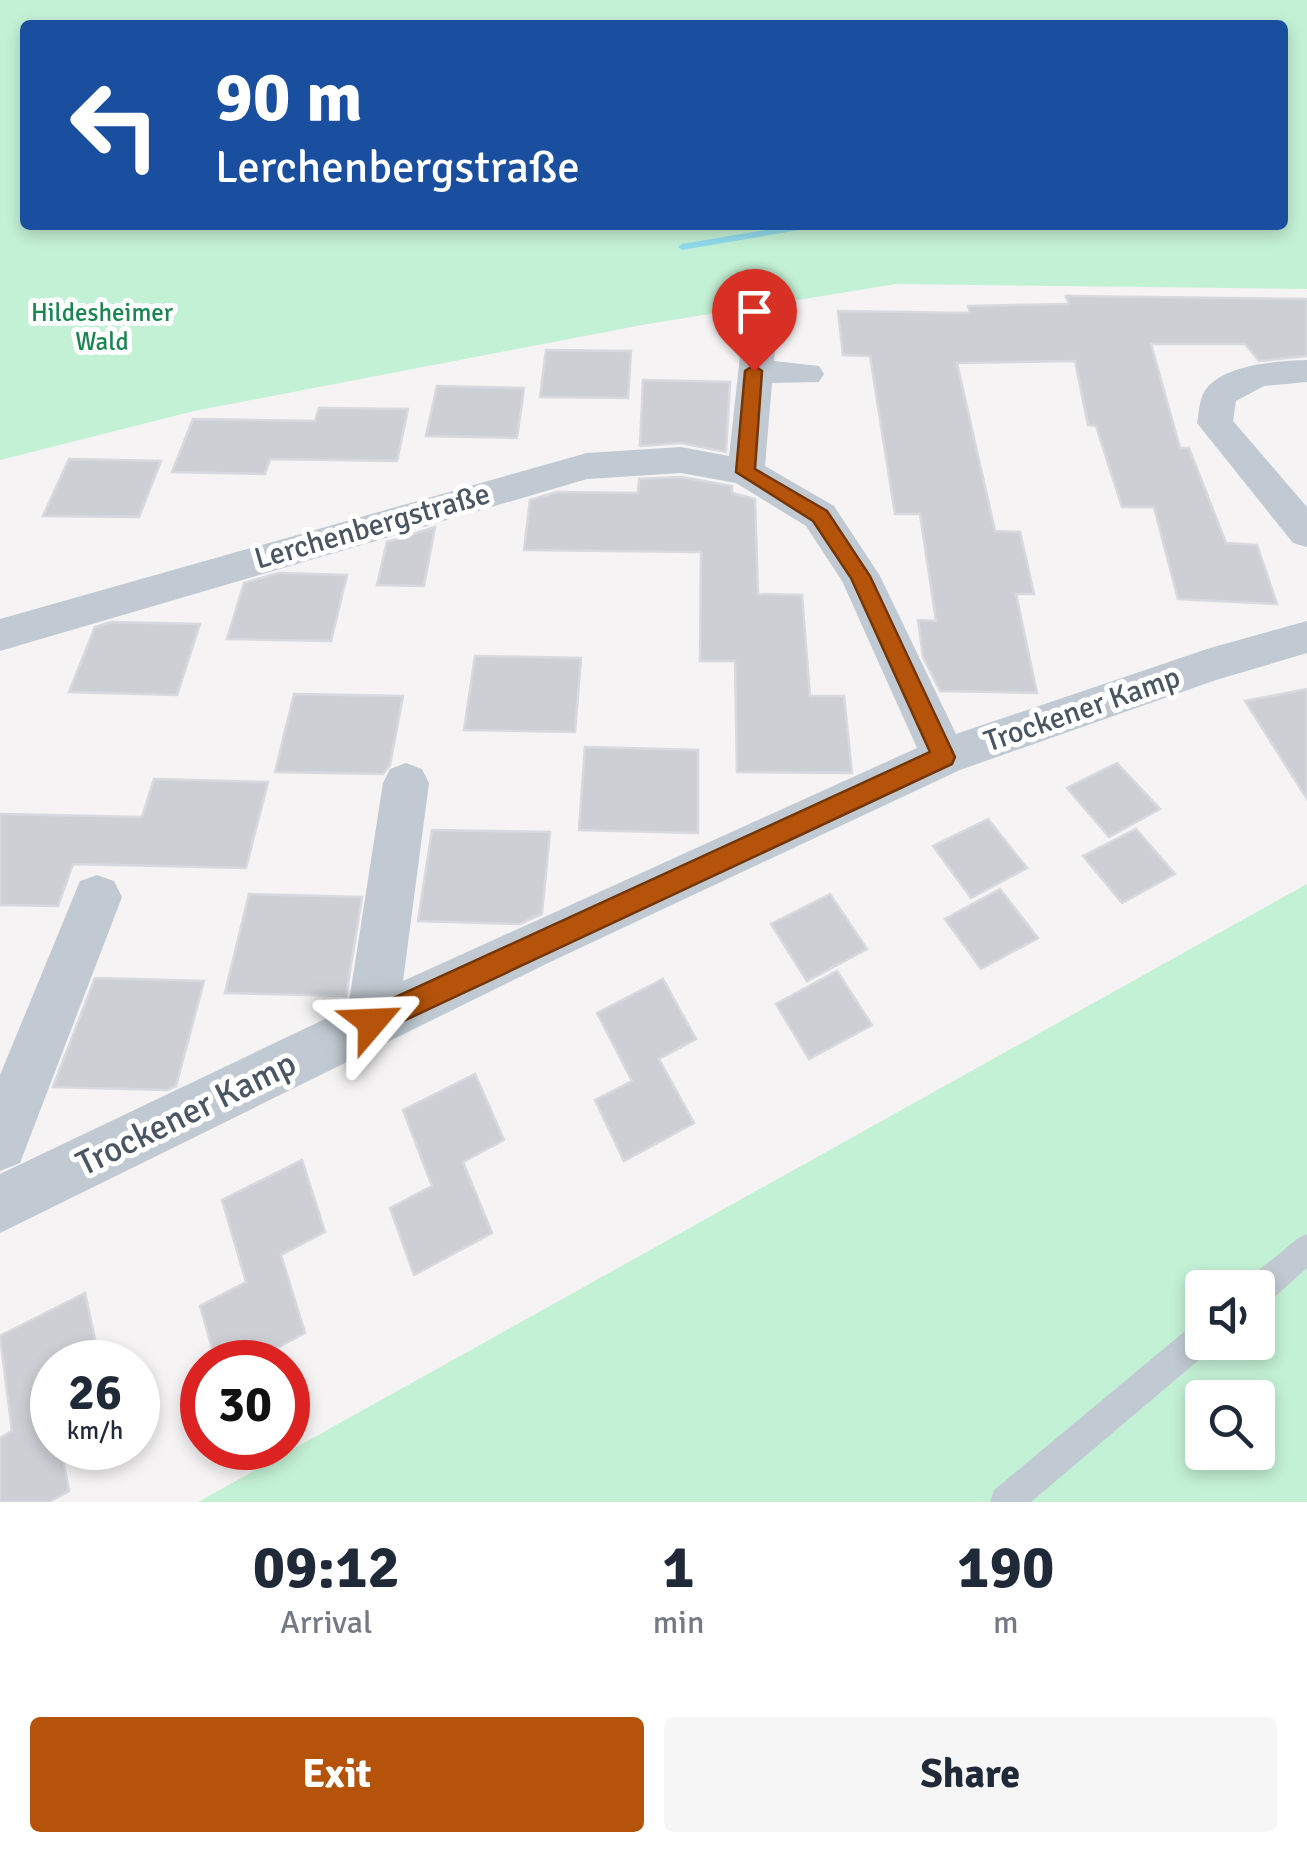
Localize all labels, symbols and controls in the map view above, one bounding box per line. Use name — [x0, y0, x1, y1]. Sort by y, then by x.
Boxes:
text: 90 m — [215, 54, 363, 140]
icon: left — [50, 60, 180, 190]
text: Lerchenbergstraße — [215, 140, 580, 195]
pin — [712, 269, 797, 372]
icon: arrive — [727, 284, 782, 339]
park label: Hildesheimer Wald — [31, 297, 174, 357]
street label: Lerchenbergstraße — [250, 475, 494, 578]
street label: Trockener Kamp — [979, 659, 1185, 760]
position arrow — [320, 970, 424, 1074]
street label: Trockener Kamp — [69, 1042, 303, 1185]
map controls — [1185, 1270, 1275, 1470]
button: sound — [1185, 1270, 1275, 1360]
speed limit sign: 30 — [180, 1340, 310, 1470]
text: 26 — [68, 1362, 122, 1424]
button: search — [1185, 1380, 1275, 1470]
text: km/h — [67, 1415, 123, 1446]
text: 09:12 — [253, 1531, 400, 1605]
text: 1 — [662, 1531, 695, 1605]
text: 190 — [957, 1531, 1054, 1605]
text: Arrival — [280, 1603, 372, 1642]
text: min — [653, 1603, 704, 1642]
text: m — [993, 1603, 1018, 1642]
button: Exit — [30, 1717, 644, 1832]
button: Share — [664, 1717, 1277, 1832]

